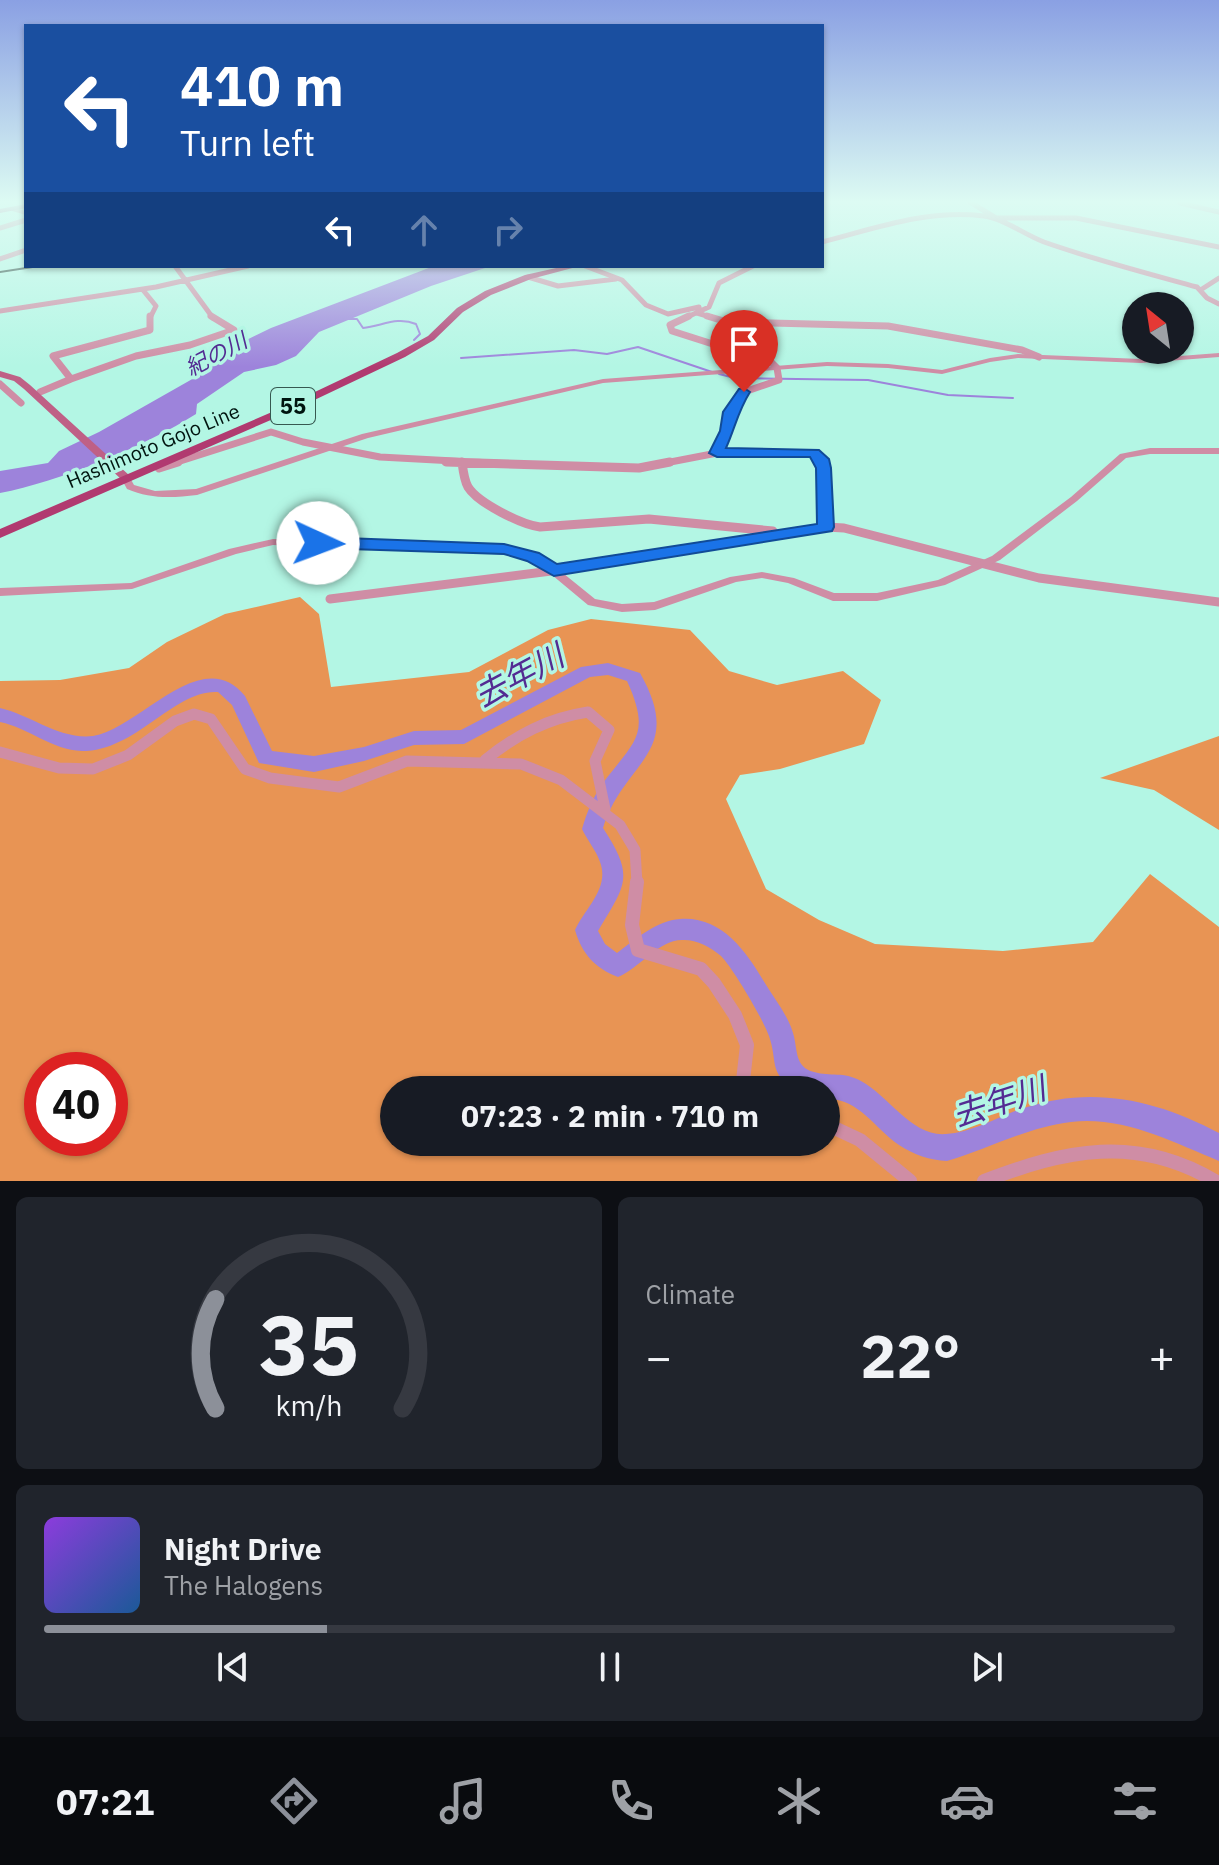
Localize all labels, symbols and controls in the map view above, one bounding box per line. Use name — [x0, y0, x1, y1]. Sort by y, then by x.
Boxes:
text: 410 m — [180, 49, 344, 121]
icon: left — [48, 56, 152, 160]
text: Turn left — [180, 119, 315, 166]
icon: left — [318, 208, 362, 252]
icon: ahead — [402, 208, 446, 252]
icon: right — [486, 208, 530, 252]
north arrow — [1122, 292, 1194, 364]
map controls — [1122, 292, 1194, 364]
pin — [710, 310, 778, 392]
icon: arrive — [722, 322, 766, 366]
water label: 紀の川 — [180, 324, 253, 382]
road number: 55 — [271, 388, 315, 424]
street label: Hashimoto Gojo Line — [62, 397, 244, 494]
position arrow — [276, 501, 360, 585]
water label: 去年川 — [466, 633, 573, 716]
speed limit sign: 40 — [24, 1052, 128, 1156]
water label: 去年川 — [947, 1065, 1054, 1136]
text: 07:23 · 2 min · 710 m — [461, 1096, 759, 1135]
text: Climate — [646, 1277, 735, 1311]
text: 35 — [259, 1290, 359, 1398]
text: 22° — [860, 1316, 960, 1395]
text: − — [646, 1328, 672, 1385]
text: + — [1149, 1328, 1175, 1385]
text: km/h — [275, 1387, 342, 1424]
text: Night Drive — [164, 1529, 322, 1568]
text: The Halogens — [164, 1568, 323, 1602]
icon: previous — [211, 1645, 255, 1689]
icon: pause — [588, 1645, 632, 1689]
icon: next — [965, 1645, 1009, 1689]
icon: directions — [266, 1773, 322, 1829]
icon: music — [435, 1773, 491, 1829]
icon: phone — [603, 1773, 659, 1829]
icon: climate — [771, 1773, 827, 1829]
icon: car — [939, 1773, 995, 1829]
icon: filters — [1107, 1773, 1163, 1829]
text: 07:21 — [56, 1778, 154, 1825]

